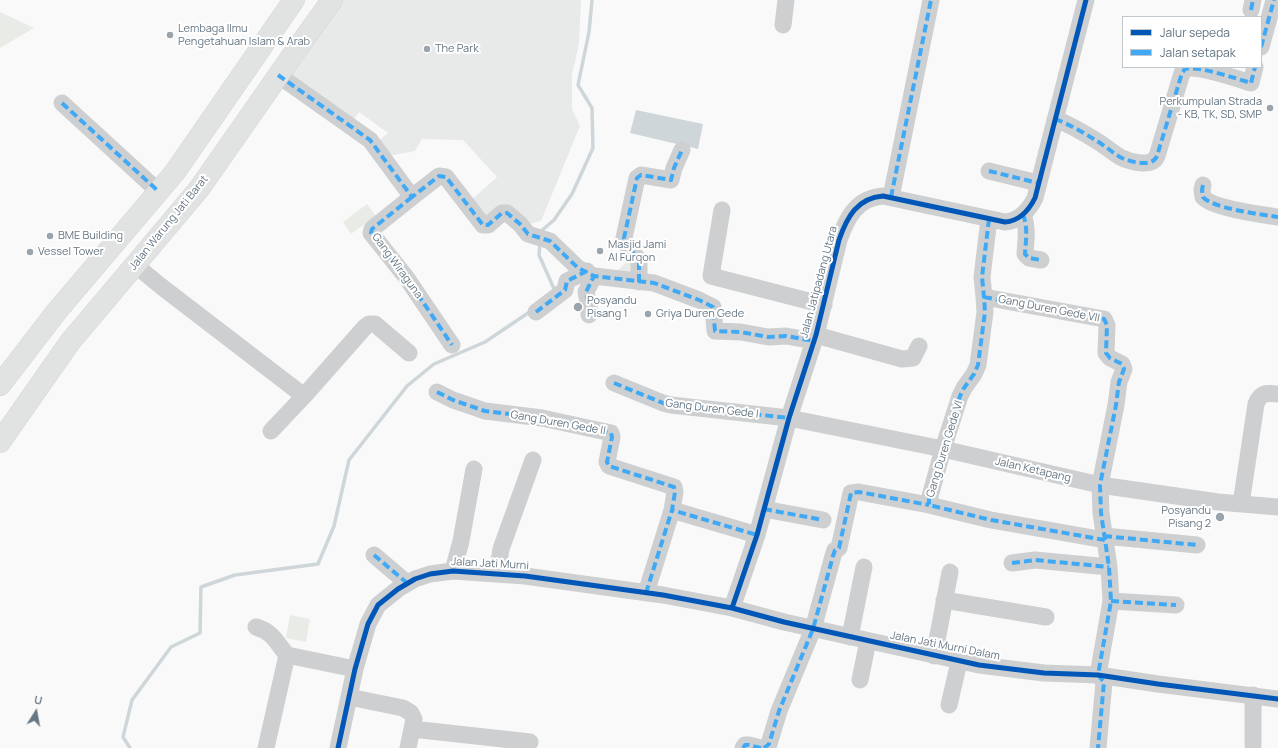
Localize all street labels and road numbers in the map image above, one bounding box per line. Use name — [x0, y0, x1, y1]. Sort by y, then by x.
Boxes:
street label: Jalan Warung Jati Barat — [127, 173, 211, 273]
street label: Jalan Jatipadang Utara — [798, 225, 840, 339]
street label: Gang Wiraguna — [369, 231, 425, 301]
street label: Gang Duren Gede VII — [997, 293, 1101, 325]
street label: Gang Duren Gede I — [665, 397, 759, 421]
street label: Gang Duren Gede VI — [924, 399, 966, 499]
street label: Gang Duren Gede II — [509, 408, 607, 438]
street label: Jalan Ketapang — [994, 455, 1072, 485]
street label: Jalan Jati Murni — [451, 555, 529, 573]
street label: Jalan Jati Murni Dalam — [889, 629, 1001, 663]

